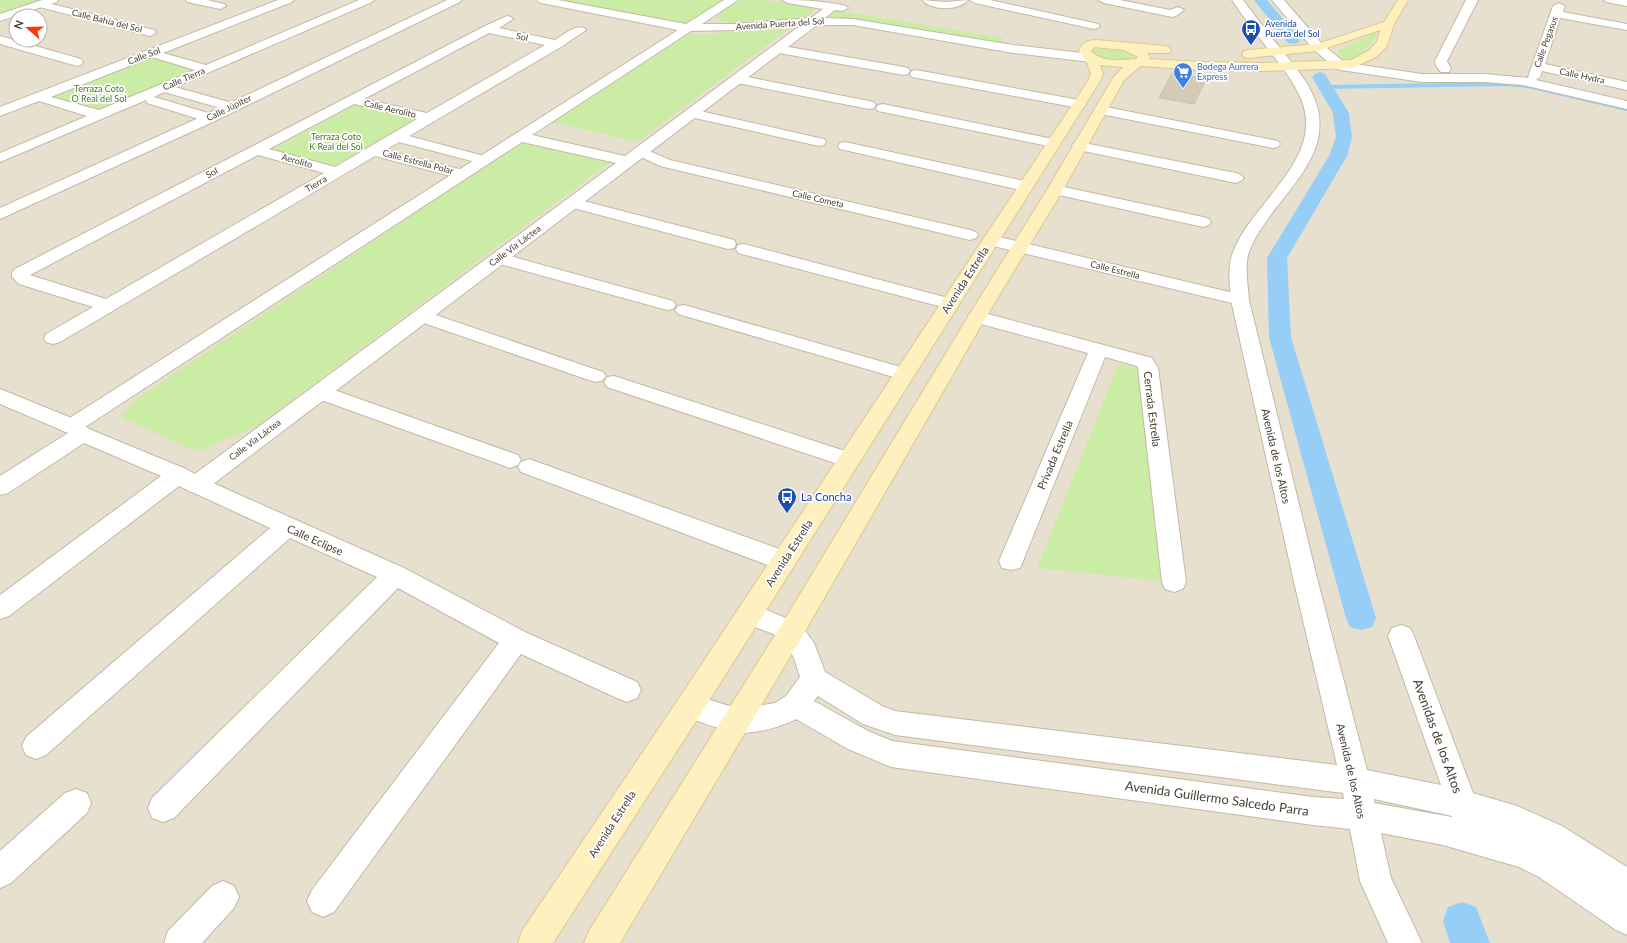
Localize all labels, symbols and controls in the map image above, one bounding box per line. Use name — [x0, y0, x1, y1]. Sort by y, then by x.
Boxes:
street label: Calle Bahía del Sol — [71, 6, 144, 35]
north arrow — [8, 8, 48, 48]
street label: Avenida Puerta del Sol — [735, 15, 825, 32]
street label: Calle Pegasus — [1531, 15, 1560, 69]
text: N — [11, 18, 26, 31]
bus stop icon: Avenida Puerta del Sol — [1240, 18, 1262, 46]
place label: Avenida Puerta del Sol — [1265, 18, 1320, 39]
street label: Sol — [515, 30, 529, 43]
street label: Calle Sol — [126, 44, 162, 67]
supermarket icon: Bodega Aurrera Express — [1172, 61, 1194, 89]
place label: Bodega Aurrera Express — [1197, 61, 1259, 82]
street label: Calle Tierra — [161, 65, 207, 92]
street label: Calle Hydra — [1559, 65, 1606, 86]
park label: Terraza Coto O Real del Sol — [72, 83, 126, 104]
street label: Calle Júpiter — [204, 92, 254, 123]
street label: Calle Aerolito — [363, 97, 417, 120]
park label: Terraza Coto K Real del Sol — [309, 131, 363, 152]
street label: Calle Estrella Polar — [381, 147, 456, 176]
street label: Aerolito — [280, 151, 314, 170]
street label: Sol — [204, 165, 220, 180]
street label: Tierra — [303, 173, 329, 194]
street label: Calle Cometa — [791, 187, 845, 210]
street label: Calle Vía Láctea — [487, 223, 543, 269]
street label: Avenida Estrella — [938, 244, 991, 315]
street label: Calle Estrella — [1089, 258, 1141, 281]
street label: Cerrada Estrella — [1141, 370, 1164, 447]
street label: Avenida de los Altos — [1259, 407, 1294, 505]
street label: Calle Vía Láctea — [227, 417, 283, 463]
street label: Privada Estrella — [1034, 418, 1075, 491]
bus stop icon: La Concha — [776, 486, 798, 514]
place label: La Concha — [801, 490, 851, 503]
street label: Avenida Estrella — [762, 517, 815, 588]
street label: Calle Eclipse — [285, 521, 345, 558]
street label: Avenidas de los Altos — [1410, 677, 1466, 796]
street label: Avenida de los Altos — [1334, 722, 1369, 820]
street label: Avenida Guillermo Salcedo Parra — [1124, 777, 1310, 819]
street label: Avenida Estrella — [585, 788, 638, 859]

